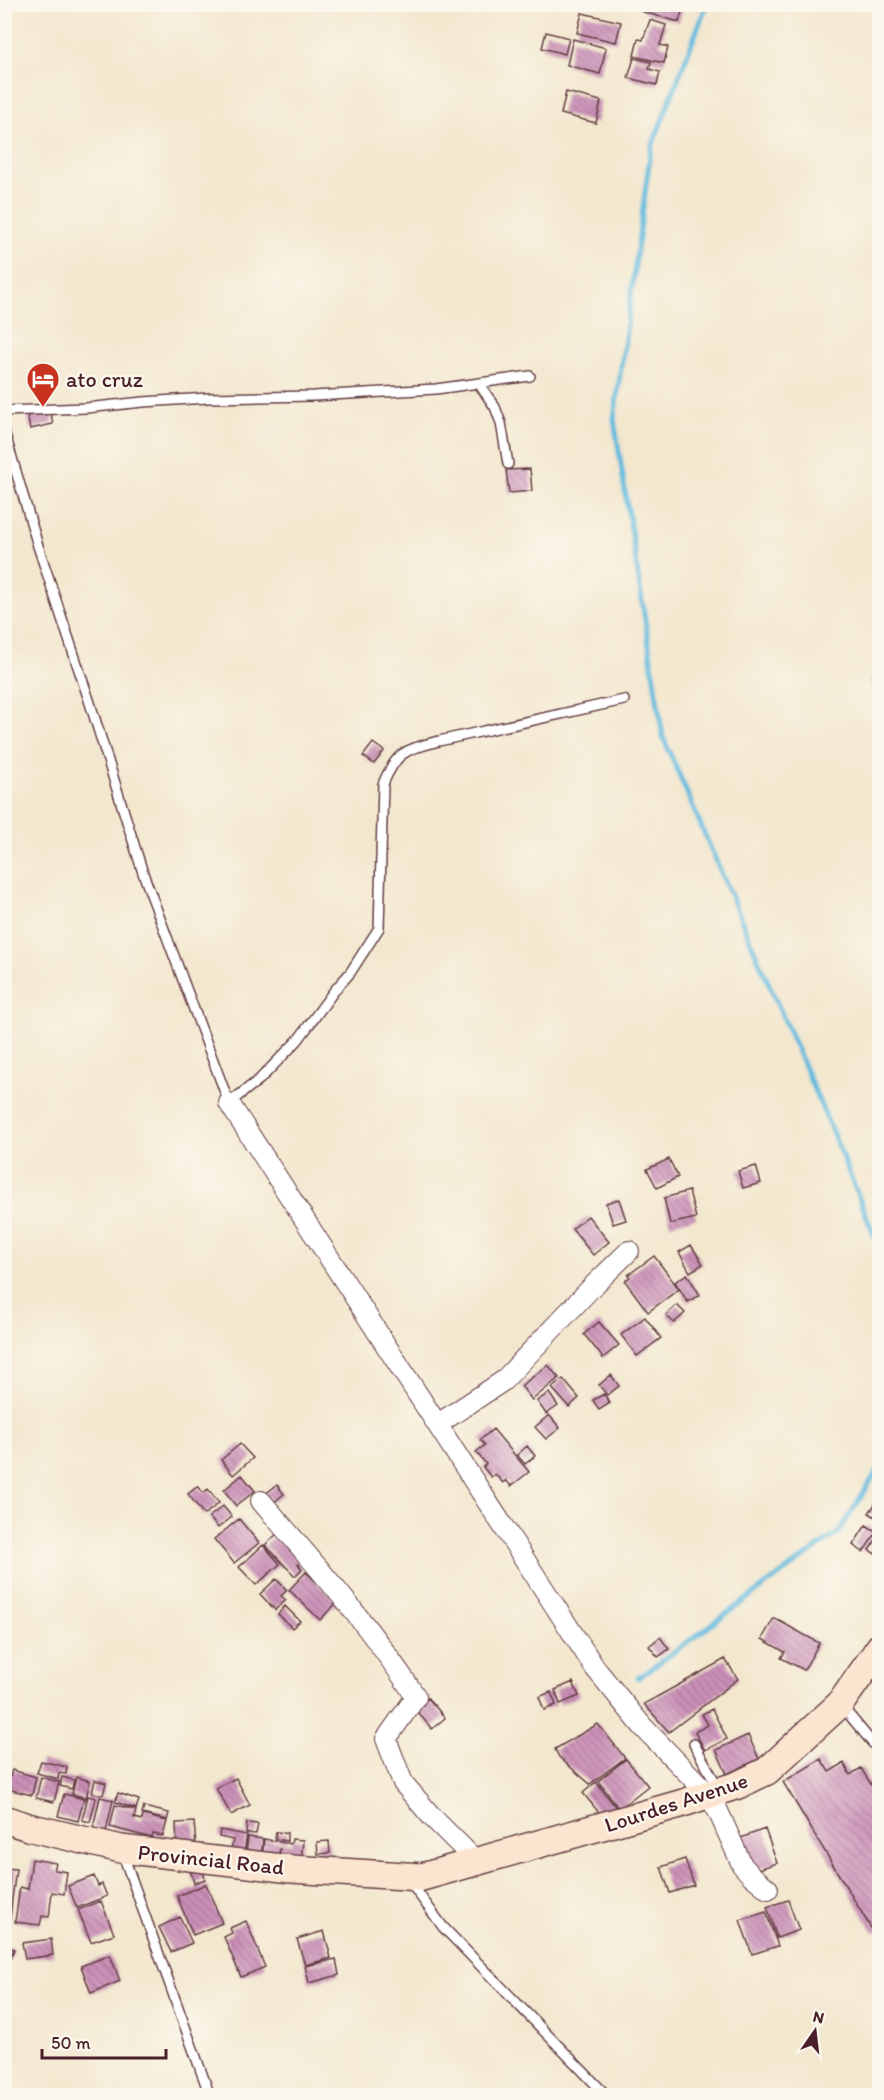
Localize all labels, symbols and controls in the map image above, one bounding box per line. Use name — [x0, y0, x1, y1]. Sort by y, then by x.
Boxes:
hotel icon: ato cruz — [25, 361, 61, 408]
place label: ato cruz — [66, 366, 143, 393]
street label: Lourdes Avenue — [601, 1767, 751, 1838]
street label: Provincial Road — [136, 1838, 286, 1881]
north arrow — [785, 2001, 845, 2061]
text: N — [811, 2006, 826, 2027]
scale bar — [42, 2022, 166, 2060]
text: 50 m — [51, 2032, 91, 2054]

